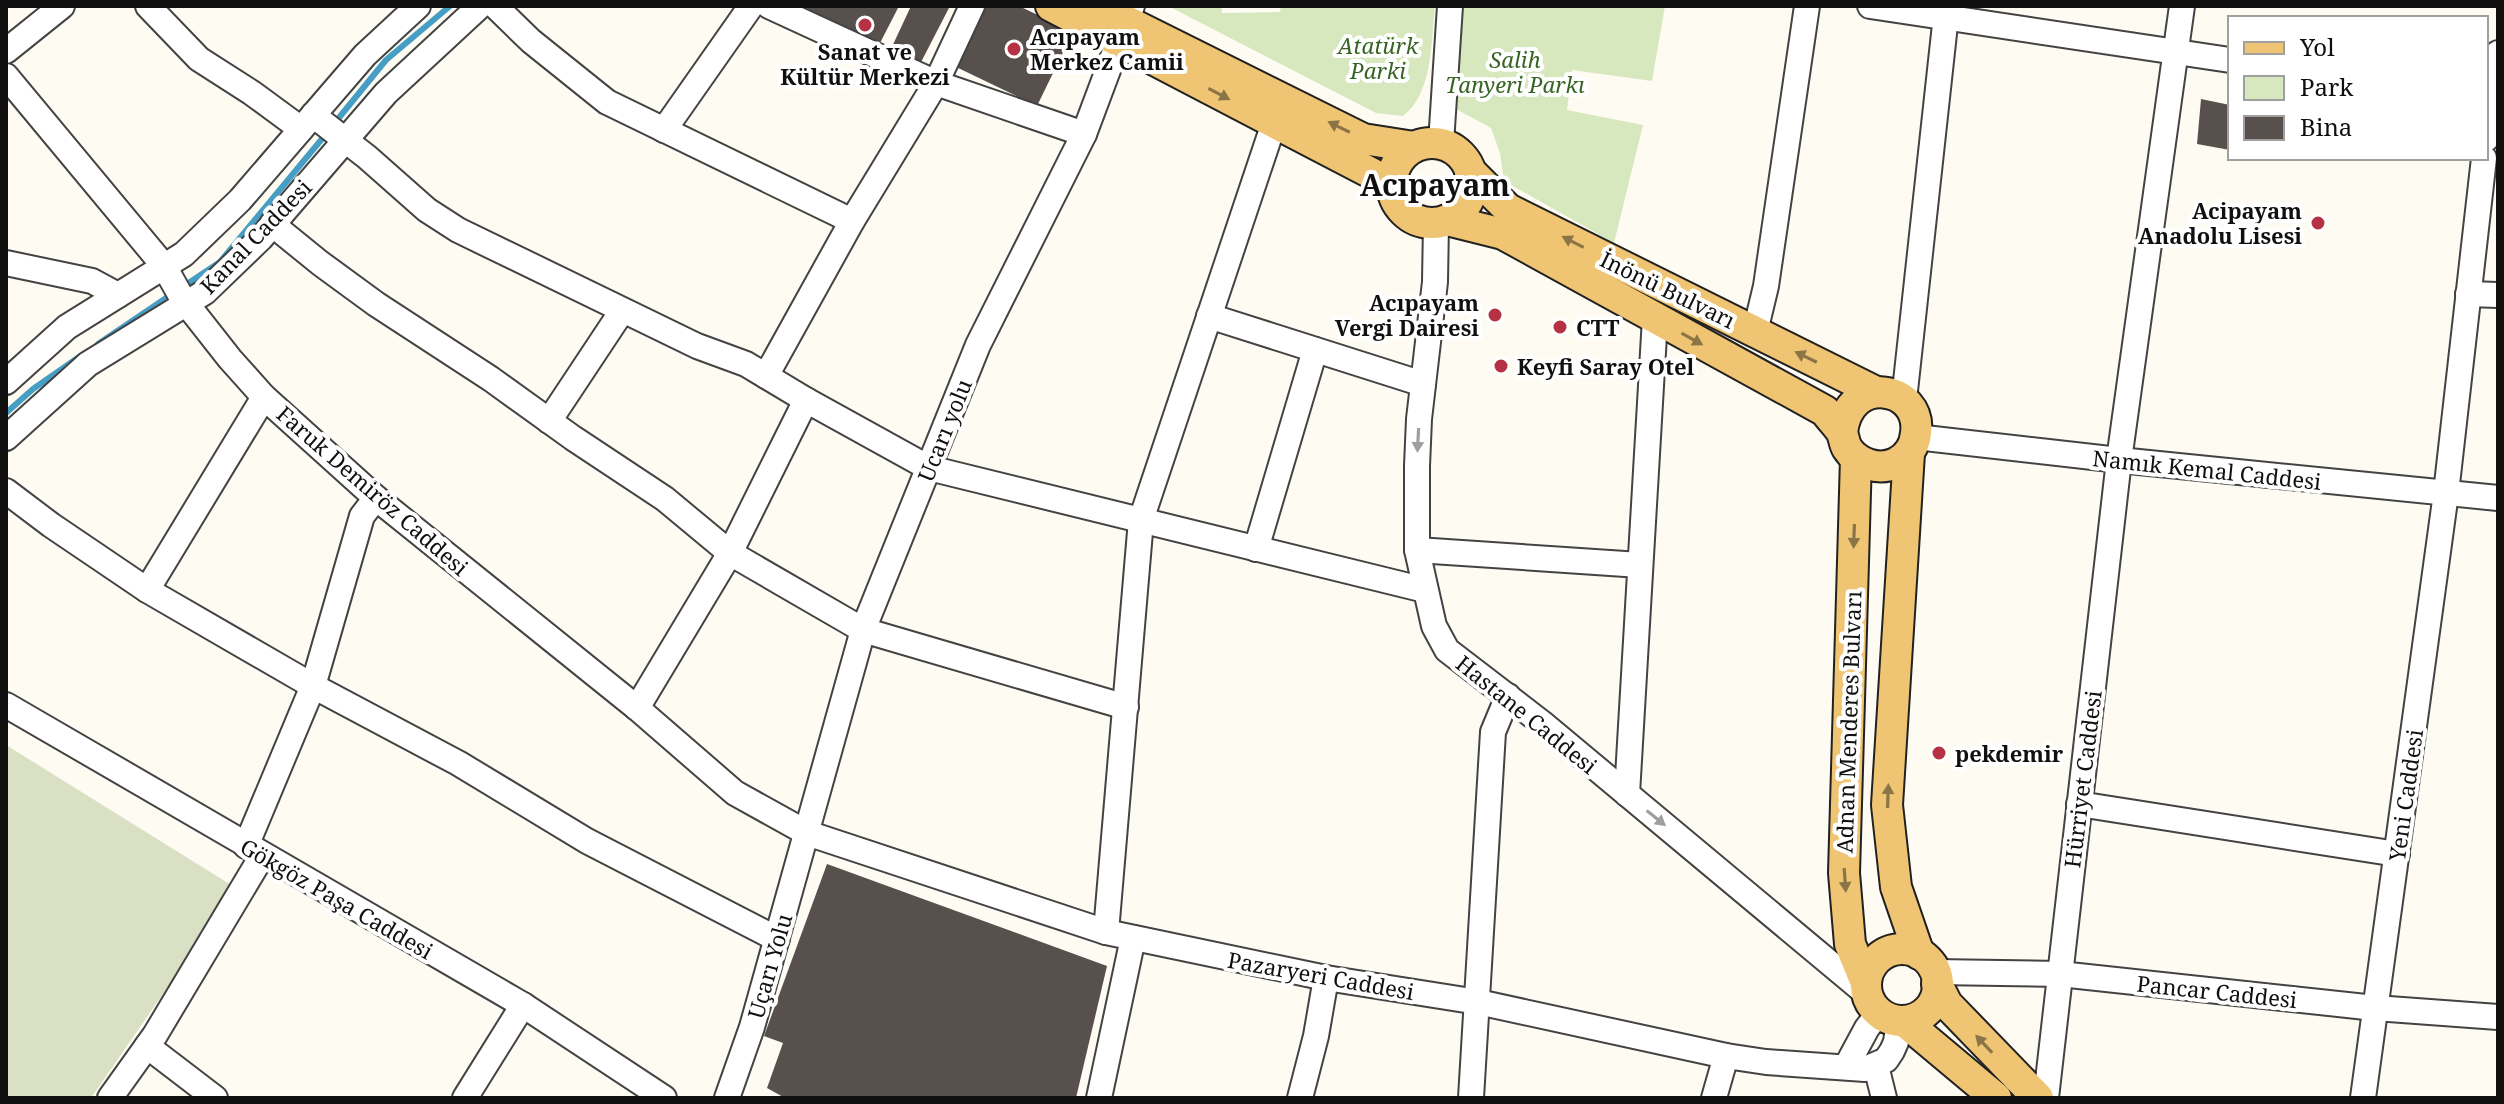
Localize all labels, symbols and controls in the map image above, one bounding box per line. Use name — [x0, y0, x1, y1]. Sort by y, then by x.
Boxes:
marker: Sanat ve Kültür Merkezi — [856, 16, 874, 34]
legend — [2228, 16, 2488, 160]
place label: Acıpayam Merkez Camii — [1030, 21, 1184, 76]
park label: Atatürk Parki — [1336, 30, 1420, 85]
text: Yol — [2299, 30, 2335, 63]
place label: Sanat ve Kültür Merkezi — [780, 36, 950, 91]
marker: Acıpayam Merkez Camii — [1005, 40, 1023, 58]
park label: Salih Tanyeri Parkı — [1445, 44, 1585, 99]
text: Park — [2300, 70, 2354, 103]
one-way arrow — [1208, 86, 1230, 100]
text: Bina — [2300, 110, 2352, 143]
one-way arrow — [1328, 121, 1351, 134]
district label: Acıpayam — [1360, 164, 1510, 205]
street label: Kanal Caddesi — [193, 172, 317, 300]
place label: Acipayam Anadolu Lisesi — [2138, 195, 2302, 250]
marker: Acipayam Anadolu Lisesi — [2309, 214, 2327, 232]
one-way arrow — [1562, 235, 1585, 249]
street label: İnönü Bulvarı — [1596, 243, 1740, 335]
place label: Acıpayam Vergi Dairesi — [1335, 287, 1479, 342]
marker: Acıpayam Vergi Dairesi — [1486, 306, 1504, 324]
place label: CTT — [1576, 312, 1620, 342]
marker: CTT — [1551, 318, 1569, 336]
one-way arrow — [1681, 332, 1704, 345]
place label: Keyfi Saray Otel — [1517, 351, 1695, 381]
one-way arrow — [1795, 351, 1818, 364]
marker: Keyfi Saray Otel — [1492, 357, 1510, 375]
street label: Ucarı yolu — [910, 374, 978, 486]
street label: Faruk Demiröz Caddesi — [271, 398, 475, 582]
one-way arrow — [1411, 428, 1424, 453]
street label: Namık Kemal Caddesi — [2091, 442, 2323, 496]
one-way arrow — [1847, 524, 1860, 549]
street label: Adnan Menderes Bulvarı — [1828, 590, 1868, 854]
street label: Hastane Caddesi — [1450, 648, 1604, 780]
street label: Hürriyet Caddesi — [2056, 689, 2108, 869]
street label: Yeni Caddesi — [2381, 727, 2429, 864]
place label: pekdemir — [1955, 738, 2064, 768]
marker: pekdemir — [1930, 744, 1948, 762]
one-way arrow — [1882, 783, 1894, 808]
one-way arrow — [1646, 809, 1666, 826]
street label: Gökgöz Paşa Caddesi — [235, 831, 439, 965]
one-way arrow — [1839, 868, 1852, 893]
street label: Uçarı Yolu — [740, 910, 798, 1022]
street label: Pazaryeri Caddesi — [1226, 944, 1416, 1006]
street label: Pancar Caddesi — [2135, 968, 2299, 1014]
one-way arrow — [1976, 1034, 1994, 1053]

